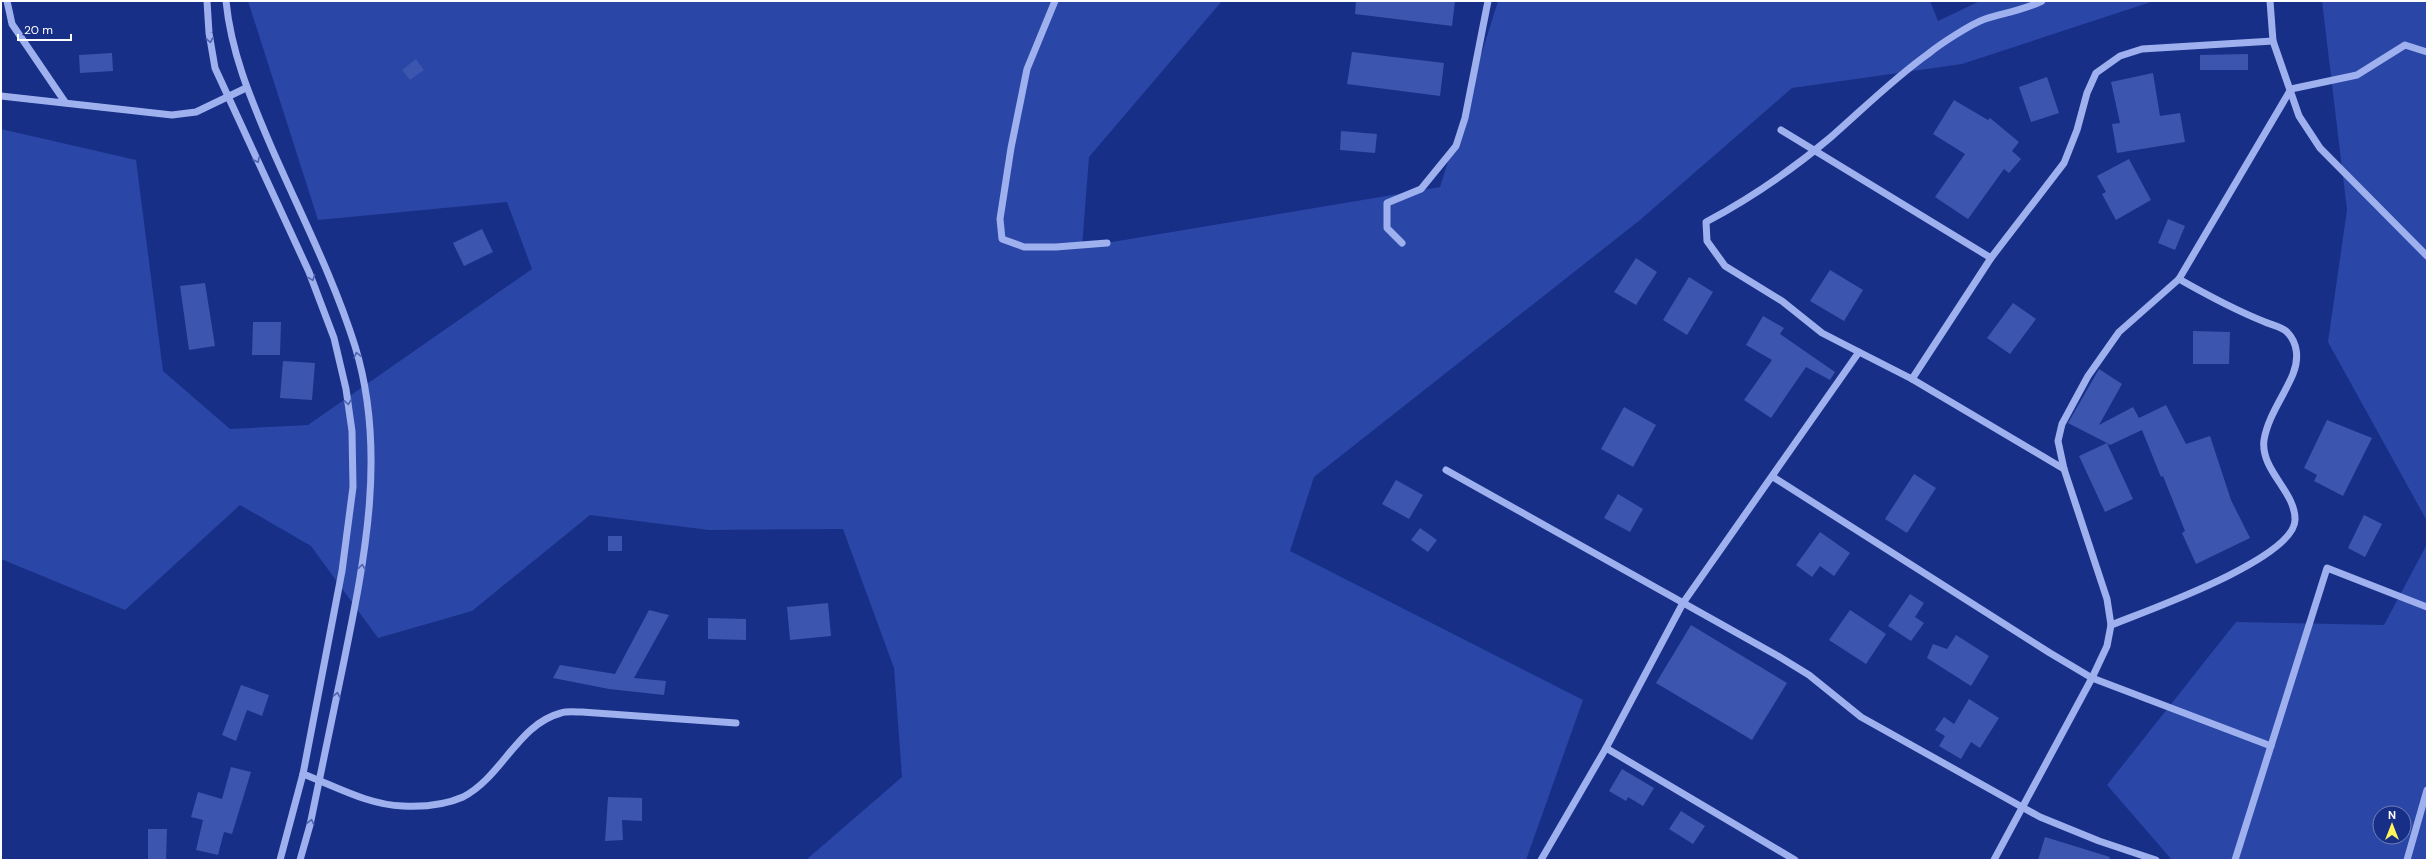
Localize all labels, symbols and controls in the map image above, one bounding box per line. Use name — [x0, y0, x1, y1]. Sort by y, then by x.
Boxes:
scale bar — [18, 16, 71, 42]
text: 20 m — [24, 22, 53, 38]
one-way arrow — [205, 37, 214, 43]
one-way arrow — [252, 156, 260, 163]
one-way arrow — [307, 275, 315, 282]
one-way arrow — [354, 352, 362, 358]
one-way arrow — [343, 399, 352, 406]
one-way arrow — [357, 564, 366, 571]
one-way arrow — [332, 692, 340, 698]
north arrow — [2372, 805, 2412, 845]
text: N — [2388, 808, 2396, 822]
one-way arrow — [306, 819, 314, 826]

